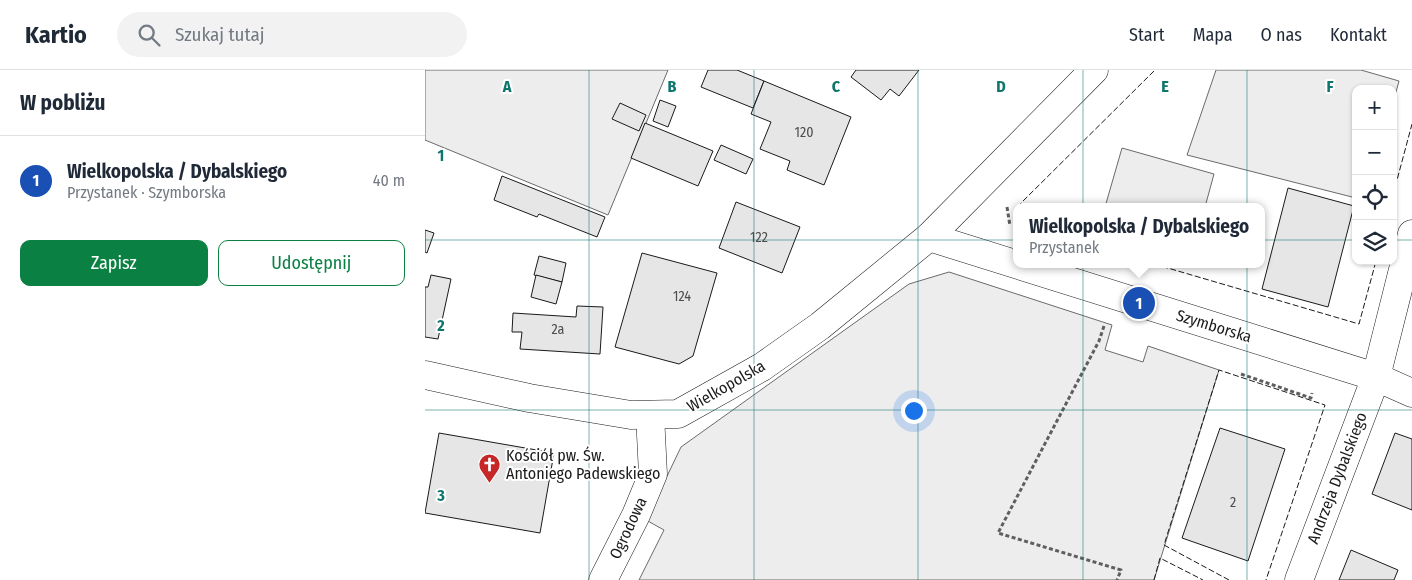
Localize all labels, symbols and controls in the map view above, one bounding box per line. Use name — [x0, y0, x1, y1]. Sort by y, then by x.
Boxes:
search box — [117, 12, 467, 57]
text: Kartio — [25, 21, 87, 49]
icon: search — [135, 21, 163, 49]
text: Szukaj tutaj — [175, 23, 265, 46]
text: Start — [1129, 24, 1165, 46]
text: Mapa — [1193, 24, 1233, 46]
text: O nas — [1261, 24, 1302, 46]
text: Kontakt — [1330, 24, 1387, 46]
text: A — [502, 77, 512, 96]
text: B — [668, 77, 677, 96]
text: C — [832, 77, 841, 96]
text: D — [996, 77, 1006, 96]
text: E — [1161, 77, 1169, 96]
text: F — [1326, 77, 1334, 96]
map controls — [1352, 85, 1397, 265]
button: + — [1352, 85, 1397, 130]
text: W pobliżu — [20, 90, 105, 116]
house number: 120 — [795, 124, 813, 141]
button: − — [1352, 130, 1397, 175]
text: 1 — [438, 146, 444, 165]
text: Wielkopolska / Dybalskiego — [67, 160, 287, 183]
text: 1 — [33, 171, 39, 190]
text: 40 m — [373, 171, 405, 190]
button: locate — [1352, 175, 1397, 220]
text: Przystanek · Szymborska — [67, 183, 226, 202]
popup — [1013, 203, 1265, 268]
text: Wielkopolska / Dybalskiego — [1029, 215, 1249, 238]
button: layers — [1352, 220, 1397, 265]
house number: 122 — [750, 229, 768, 246]
text: Przystanek — [1029, 238, 1099, 257]
button: Zapisz — [20, 240, 208, 286]
button: Udostępnij — [218, 240, 405, 286]
pin: 1 — [1123, 284, 1155, 322]
house number: 124 — [673, 288, 691, 305]
street label: Szymborska — [1174, 306, 1254, 346]
text: 2 — [436, 316, 445, 335]
house number: 2a — [552, 321, 565, 338]
street label: Wielkopolska — [684, 356, 769, 416]
your location — [901, 398, 927, 424]
street label: Andrzeja Dybalskiego — [1303, 410, 1371, 546]
place label: Kościół pw. Św. Antoniego Padewskiego — [506, 446, 660, 483]
church icon: Kościół pw. Św. Antoniego Padewskiego — [478, 452, 502, 483]
text: 3 — [436, 486, 445, 505]
street label: Ogrodowa — [605, 494, 651, 562]
house number: 2 — [1230, 494, 1236, 511]

